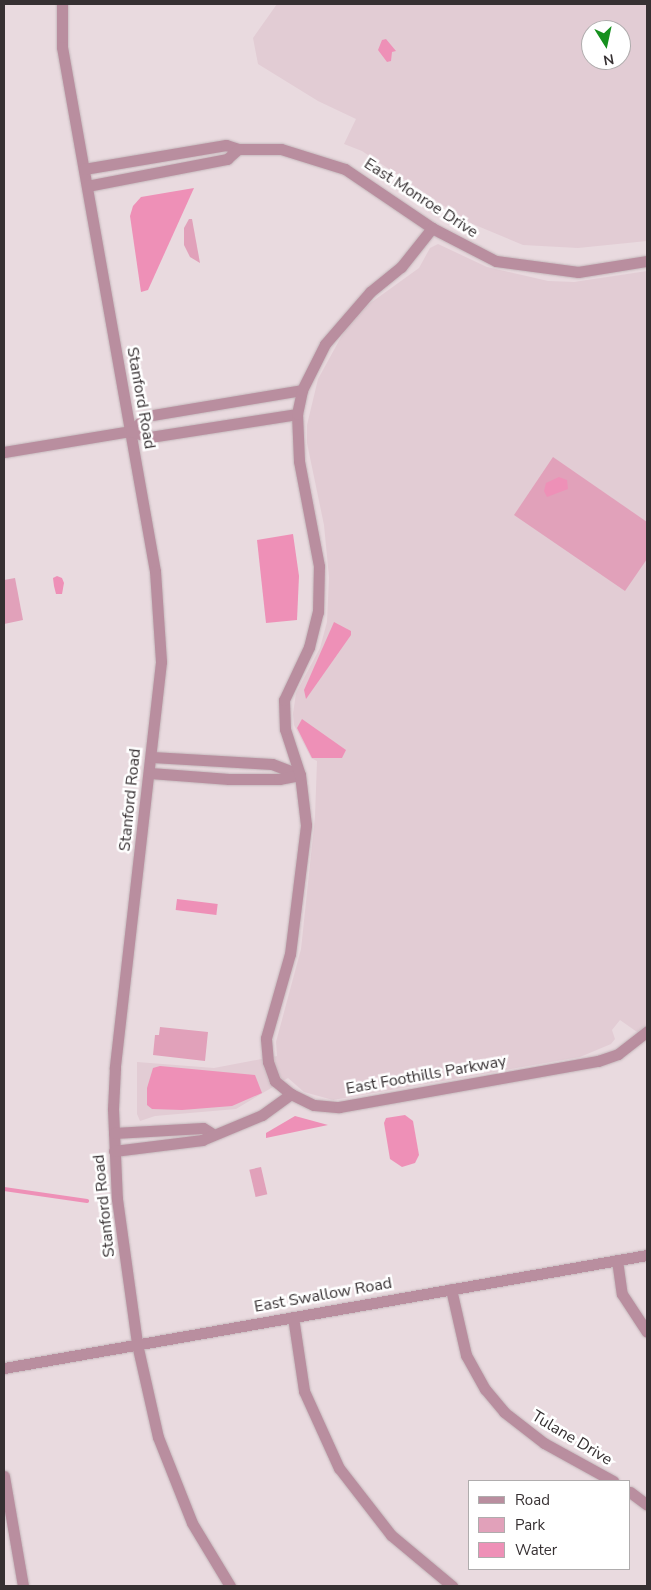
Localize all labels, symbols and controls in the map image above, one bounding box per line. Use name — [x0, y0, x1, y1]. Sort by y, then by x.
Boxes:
north arrow — [581, 20, 631, 70]
text: N — [602, 49, 615, 70]
street label: East Monroe Drive — [361, 154, 481, 242]
street label: Stanford Road — [123, 345, 159, 451]
street label: Stanford Road — [115, 748, 145, 852]
street label: East Foothills Parkway — [344, 1051, 508, 1099]
street label: Stanford Road — [89, 1154, 119, 1258]
street label: East Swallow Road — [253, 1273, 393, 1317]
street label: Tulane Drive — [528, 1407, 616, 1469]
legend — [468, 1480, 631, 1570]
text: Road — [515, 1490, 550, 1510]
text: Park — [515, 1515, 545, 1535]
text: Water — [515, 1540, 557, 1560]

